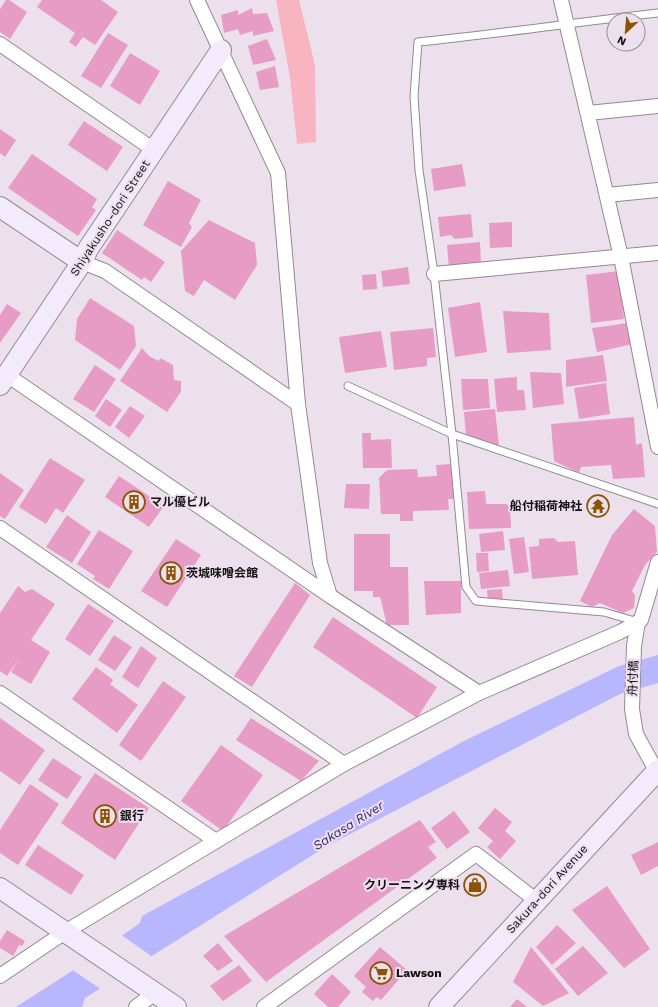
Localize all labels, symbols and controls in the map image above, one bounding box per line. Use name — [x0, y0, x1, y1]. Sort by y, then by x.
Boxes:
north arrow — [606, 12, 646, 52]
text: N — [615, 33, 628, 48]
street label: Shiyakusho-dori Street — [67, 157, 153, 279]
building icon: マル優ビル — [121, 489, 147, 515]
temple icon: 船付稲荷神社 — [585, 493, 611, 519]
place label: マル優ビル — [150, 495, 210, 509]
place label: 船付稲荷神社 — [510, 499, 582, 513]
building icon: 茨城味噌会館 — [158, 560, 184, 586]
place label: 茨城味噌会館 — [186, 566, 258, 580]
street label: 舟付橋 — [625, 660, 641, 696]
water label: Sakasa River — [310, 797, 387, 853]
building icon: 銀行 — [92, 803, 118, 829]
place label: 銀行 — [119, 809, 144, 823]
street label: Sakura-dori Avenue — [503, 842, 591, 936]
shop icon: クリーニング専科 — [462, 872, 488, 898]
place label: クリーニング専科 — [364, 878, 460, 892]
supermarket icon: Lawson — [368, 960, 394, 986]
place label: Lawson — [396, 966, 442, 980]

